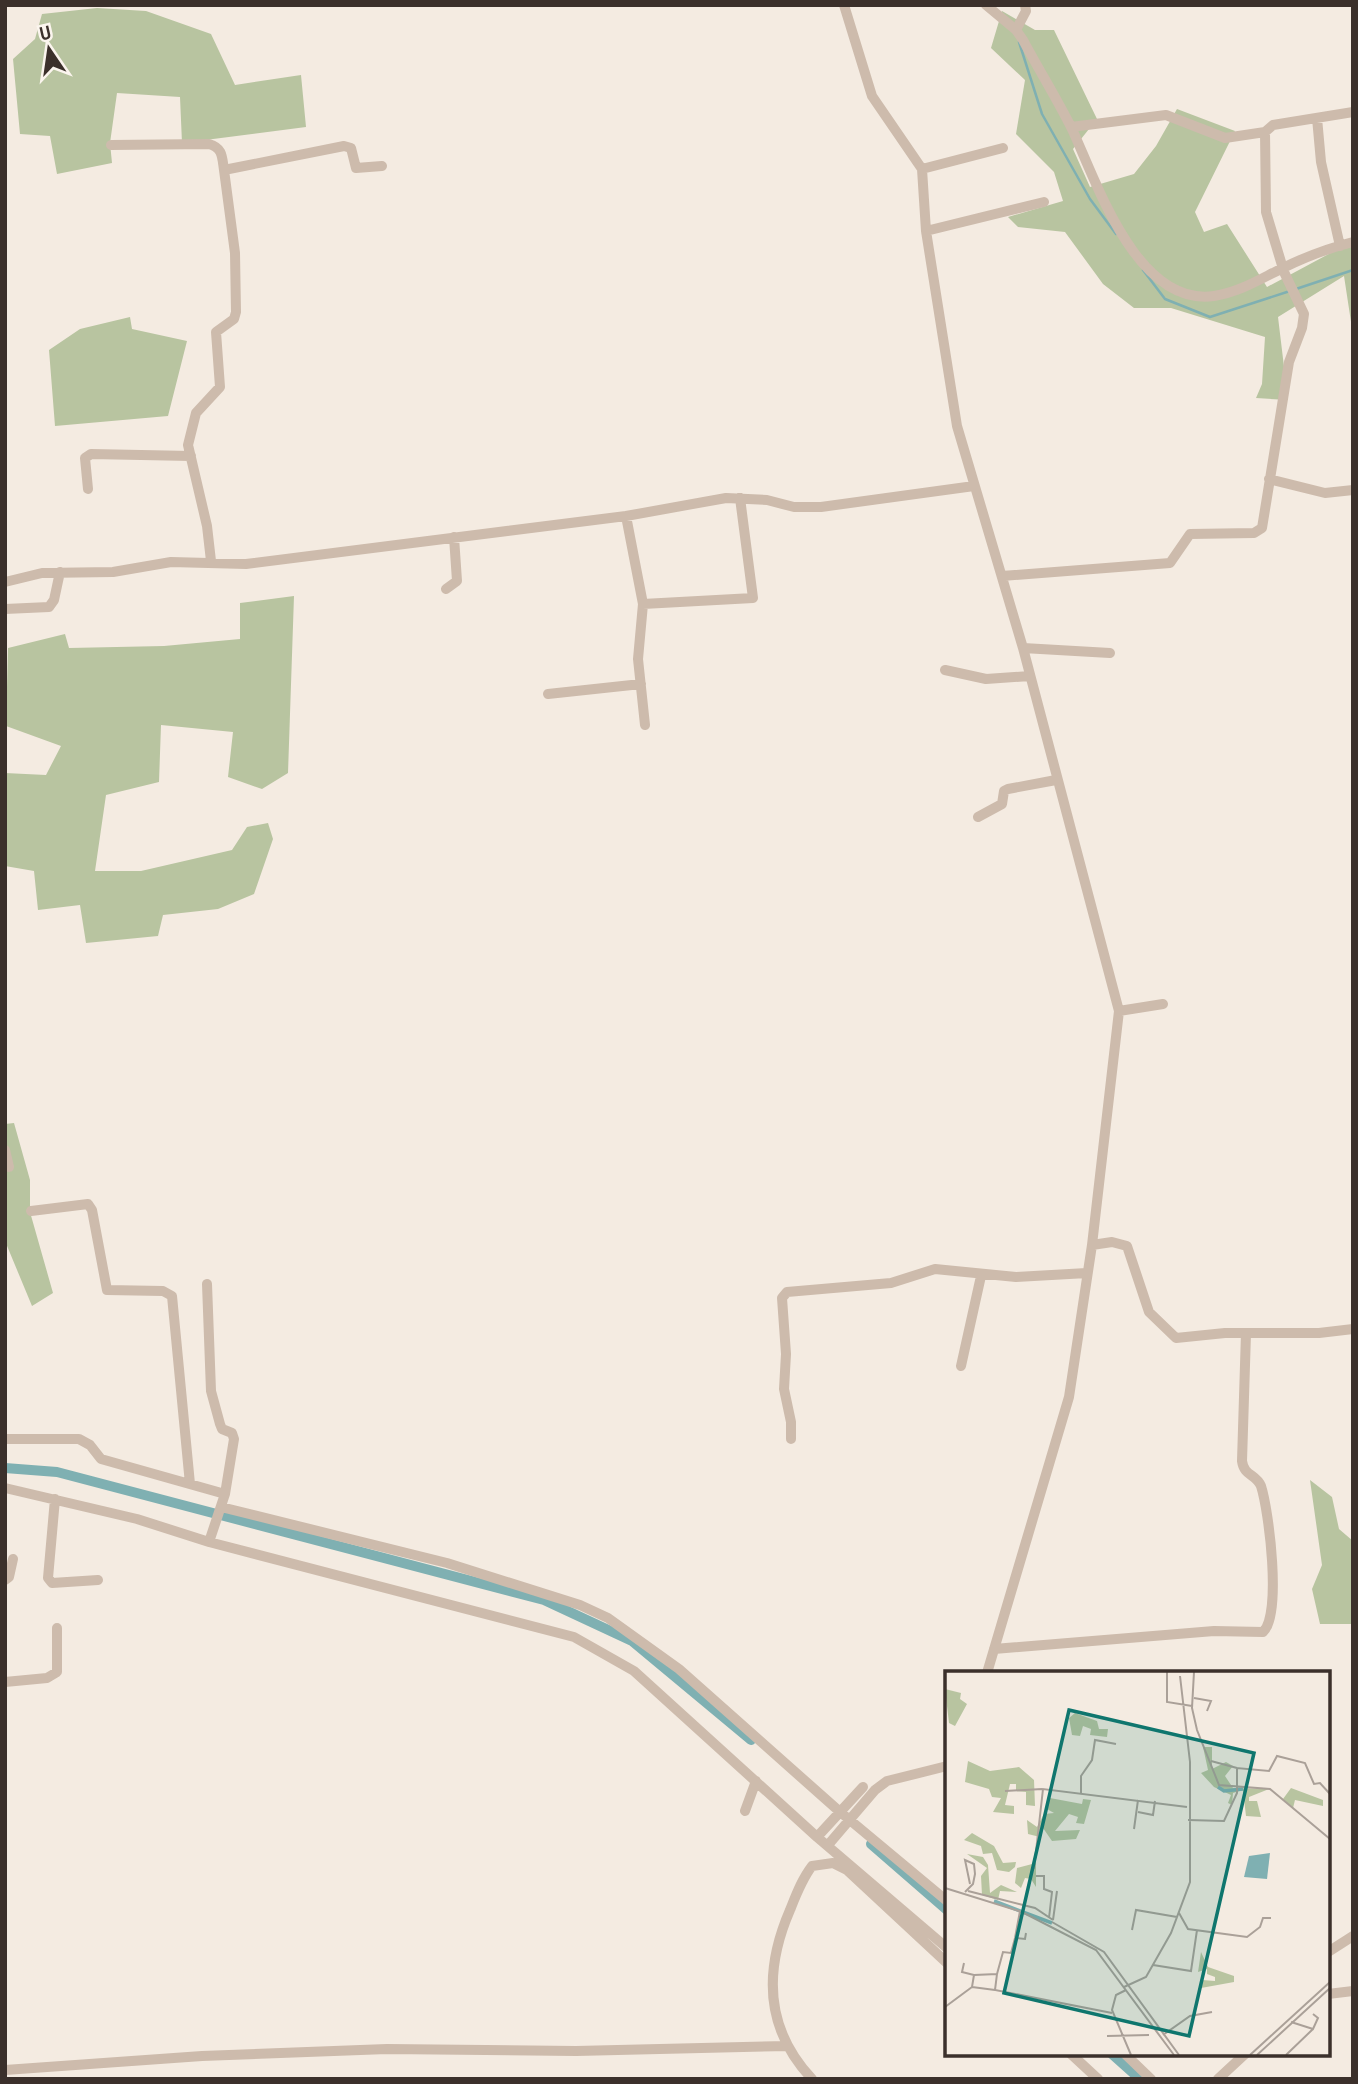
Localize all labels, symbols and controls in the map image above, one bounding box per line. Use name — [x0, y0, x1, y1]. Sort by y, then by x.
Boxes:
north arrow — [14, 14, 84, 84]
text: U — [37, 19, 54, 46]
inset map — [945, 1671, 1330, 2056]

